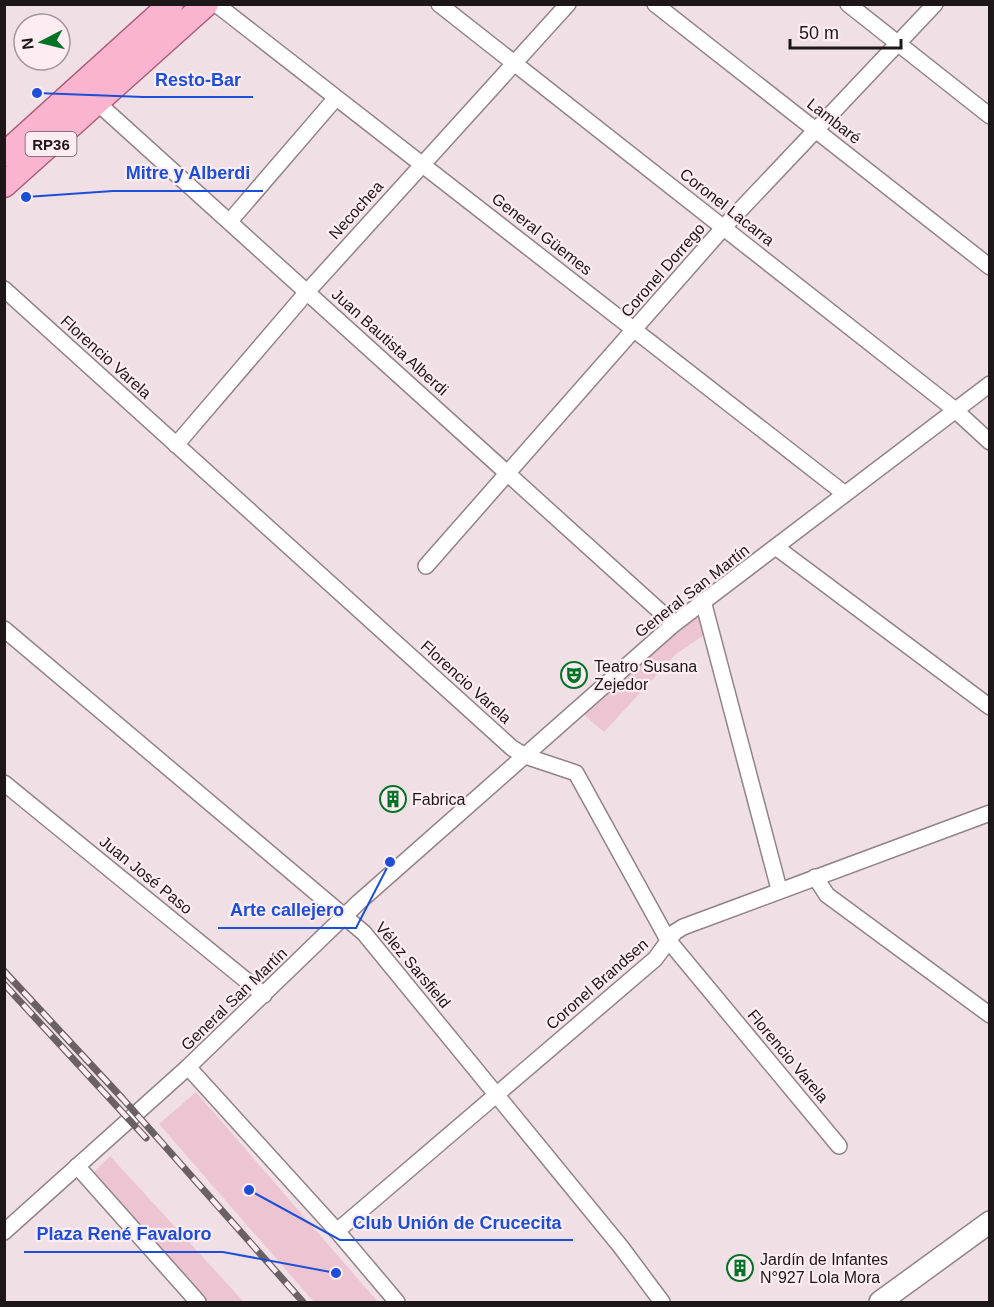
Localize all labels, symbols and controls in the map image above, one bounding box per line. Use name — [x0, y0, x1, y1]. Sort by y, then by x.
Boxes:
north arrow — [12, 12, 72, 72]
scale bar — [790, 12, 901, 50]
text: 50 m — [799, 23, 839, 43]
text: N — [18, 37, 37, 51]
callout: Resto-Bar — [143, 61, 253, 97]
text: Resto-Bar — [155, 70, 241, 90]
street label: Lambaré — [804, 95, 864, 147]
road number: RP36 — [26, 132, 76, 156]
callout: Mitre y Alberdi — [113, 155, 263, 191]
text: Mitre y Alberdi — [126, 163, 250, 183]
street label: Coronel Lacarra — [677, 165, 778, 249]
street label: Necochea — [326, 177, 386, 242]
street label: General Güemes — [489, 190, 595, 278]
street label: Coronel Dorrego — [618, 220, 708, 320]
street label: Juan Bautista Alberdi — [328, 285, 452, 399]
street label: Florencio Varela — [57, 312, 155, 402]
street label: General San Martín — [632, 541, 752, 641]
street label: Florencio Varela — [417, 637, 515, 727]
place label: Teatro Susana Zejedor — [594, 658, 697, 693]
theatre icon: Teatro Susana Zejedor — [559, 660, 589, 690]
building icon: Fabrica — [378, 784, 408, 814]
place label: Fabrica — [412, 791, 465, 808]
street label: Juan José Paso — [96, 833, 196, 917]
callout: Arte callejero — [218, 892, 356, 928]
text: Arte callejero — [230, 900, 344, 920]
street label: Vélez Sarsfield — [372, 919, 454, 1011]
street label: Coronel Brandsen — [543, 935, 651, 1033]
street label: General San Martín — [178, 944, 290, 1054]
street label: Florencio Varela — [744, 1006, 832, 1106]
callout: Club Unión de Crucecita — [340, 1204, 573, 1240]
text: Club Unión de Crucecita — [352, 1213, 562, 1233]
callout: Plaza René Favaloro — [24, 1216, 223, 1252]
text: Plaza René Favaloro — [36, 1224, 212, 1244]
place label: Jardín de Infantes N°927 Lola Mora — [760, 1251, 888, 1286]
building icon: Jardín de Infantes N°927 Lola Mora — [725, 1253, 755, 1283]

